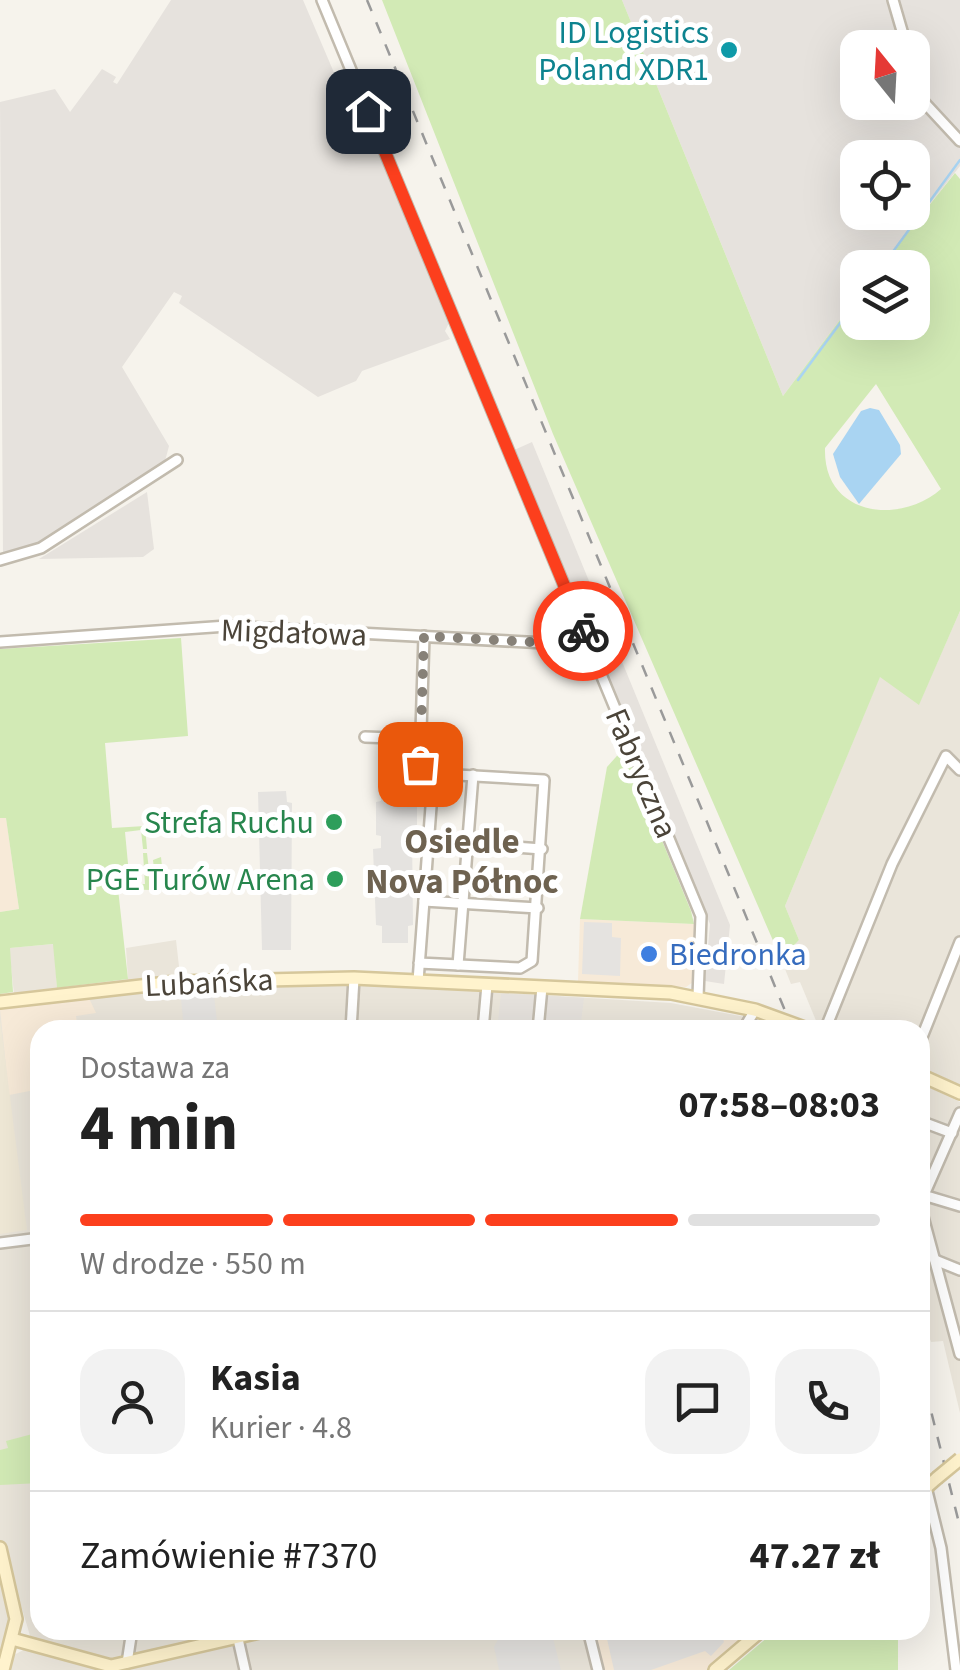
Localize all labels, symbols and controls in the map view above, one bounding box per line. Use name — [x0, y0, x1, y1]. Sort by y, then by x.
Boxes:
place label: ID Logistics Poland XDR1 — [538, 10, 709, 93]
north arrow — [840, 30, 930, 120]
map controls — [840, 30, 930, 340]
marker: ID Logistics Poland XDR1 — [718, 39, 740, 61]
pin — [326, 69, 411, 154]
icon: home — [341, 84, 396, 139]
button: locate — [840, 140, 930, 230]
button: layers — [840, 250, 930, 340]
courier — [533, 581, 633, 681]
icon: bike — [556, 604, 611, 659]
street label: Migdałowa — [220, 607, 368, 659]
street label: Fabryczna — [593, 701, 689, 845]
pin — [378, 722, 463, 807]
icon: bag — [393, 737, 448, 792]
place label: Strefa Ruchu — [144, 800, 314, 846]
marker: Strefa Ruchu — [323, 811, 345, 833]
district label: Osiedle Nova Północ — [365, 817, 559, 907]
place label: PGE Turów Arena — [86, 857, 315, 903]
marker: PGE Turów Arena — [324, 868, 346, 890]
place label: Biedronka — [669, 932, 807, 978]
marker: Biedronka — [638, 943, 660, 965]
street label: Lubańska — [144, 957, 274, 1009]
text: Dostawa za — [80, 1045, 230, 1091]
text: 07:58–08:03 — [678, 1078, 880, 1132]
text: 4 min — [80, 1082, 238, 1175]
text: W drodze · 550 m — [80, 1241, 306, 1287]
button: person — [80, 1349, 185, 1454]
button: chat — [645, 1349, 750, 1454]
button: phone — [775, 1349, 880, 1454]
text: Kasia — [210, 1351, 301, 1405]
text: Kurier · 4.8 — [210, 1405, 352, 1451]
text: Zamówienie #7370 — [80, 1529, 378, 1583]
text: 47.27 zł — [750, 1529, 880, 1583]

